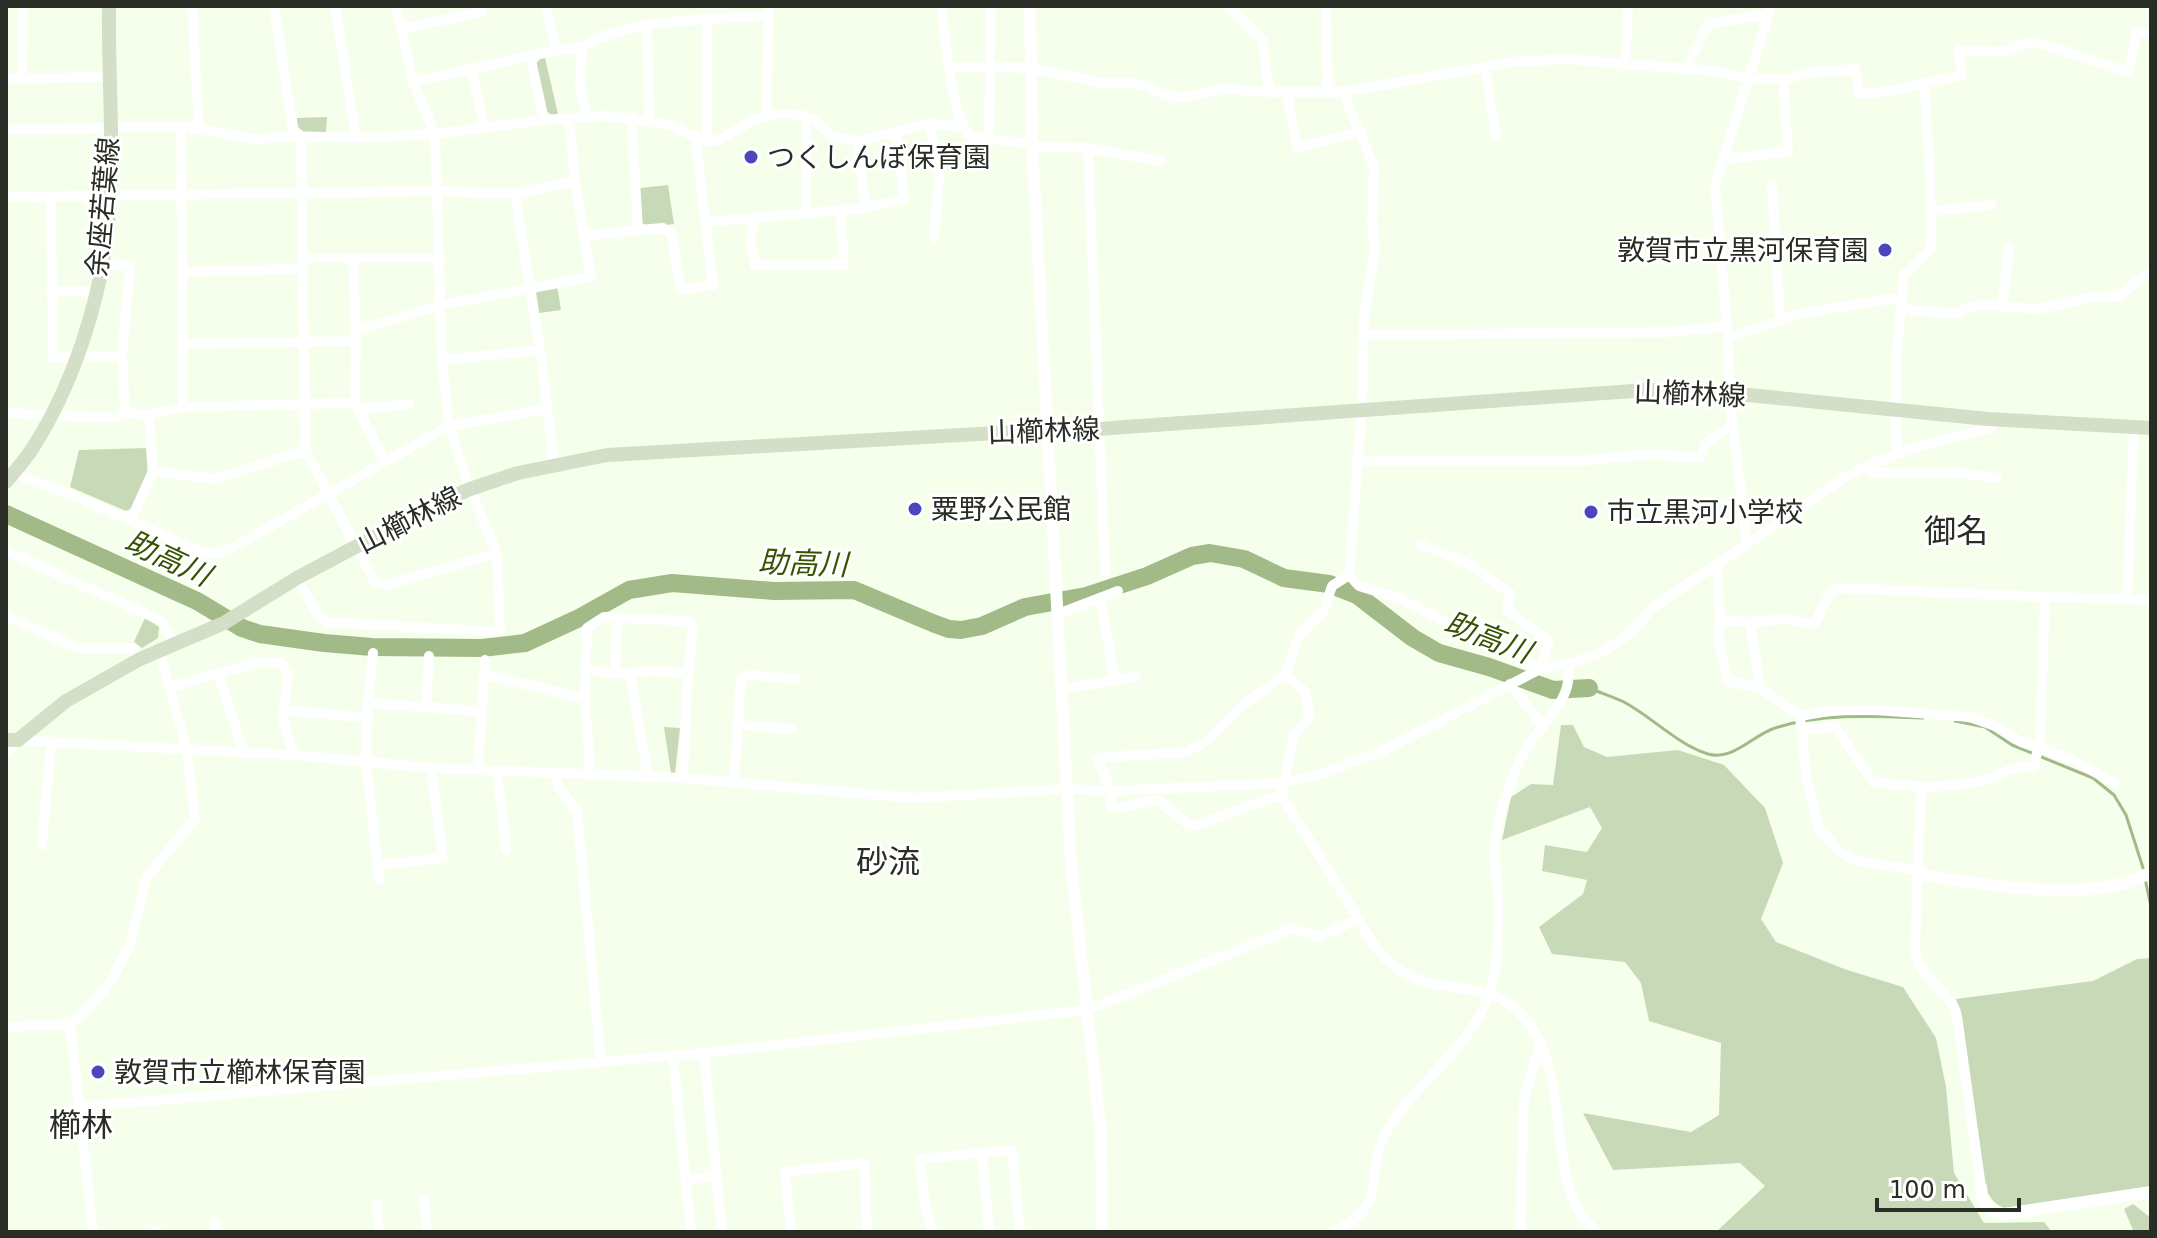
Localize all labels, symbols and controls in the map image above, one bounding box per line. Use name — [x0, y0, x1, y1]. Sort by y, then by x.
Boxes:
street label: 余座若葉線 — [80, 136, 126, 278]
place label: つくしんぼ保育園 — [767, 141, 991, 174]
marker: つくしんぼ保育園 — [742, 148, 760, 166]
place label: 敦賀市立黒河保育園 — [1617, 234, 1869, 267]
marker: 敦賀市立黒河保育園 — [1876, 241, 1894, 259]
street label: 山櫛林線 — [1633, 376, 1747, 412]
street label: 山櫛林線 — [987, 413, 1101, 449]
street label: 山櫛林線 — [352, 480, 466, 560]
place label: 粟野公民館 — [931, 493, 1071, 526]
place label: 市立黒河小学校 — [1607, 496, 1803, 529]
marker: 粟野公民館 — [906, 500, 924, 518]
marker: 市立黒河小学校 — [1582, 503, 1600, 521]
district label: 御名 — [1924, 512, 1988, 550]
water label: 助高川 — [120, 523, 219, 594]
water label: 助高川 — [757, 544, 852, 582]
water label: 助高川 — [1440, 605, 1539, 671]
district label: 砂流 — [856, 843, 920, 881]
place label: 敦賀市立櫛林保育園 — [114, 1056, 366, 1089]
marker: 敦賀市立櫛林保育園 — [89, 1063, 107, 1081]
district label: 櫛林 — [49, 1106, 113, 1144]
scale bar — [1877, 1162, 2019, 1212]
text: 100 m — [1889, 1176, 1966, 1204]

